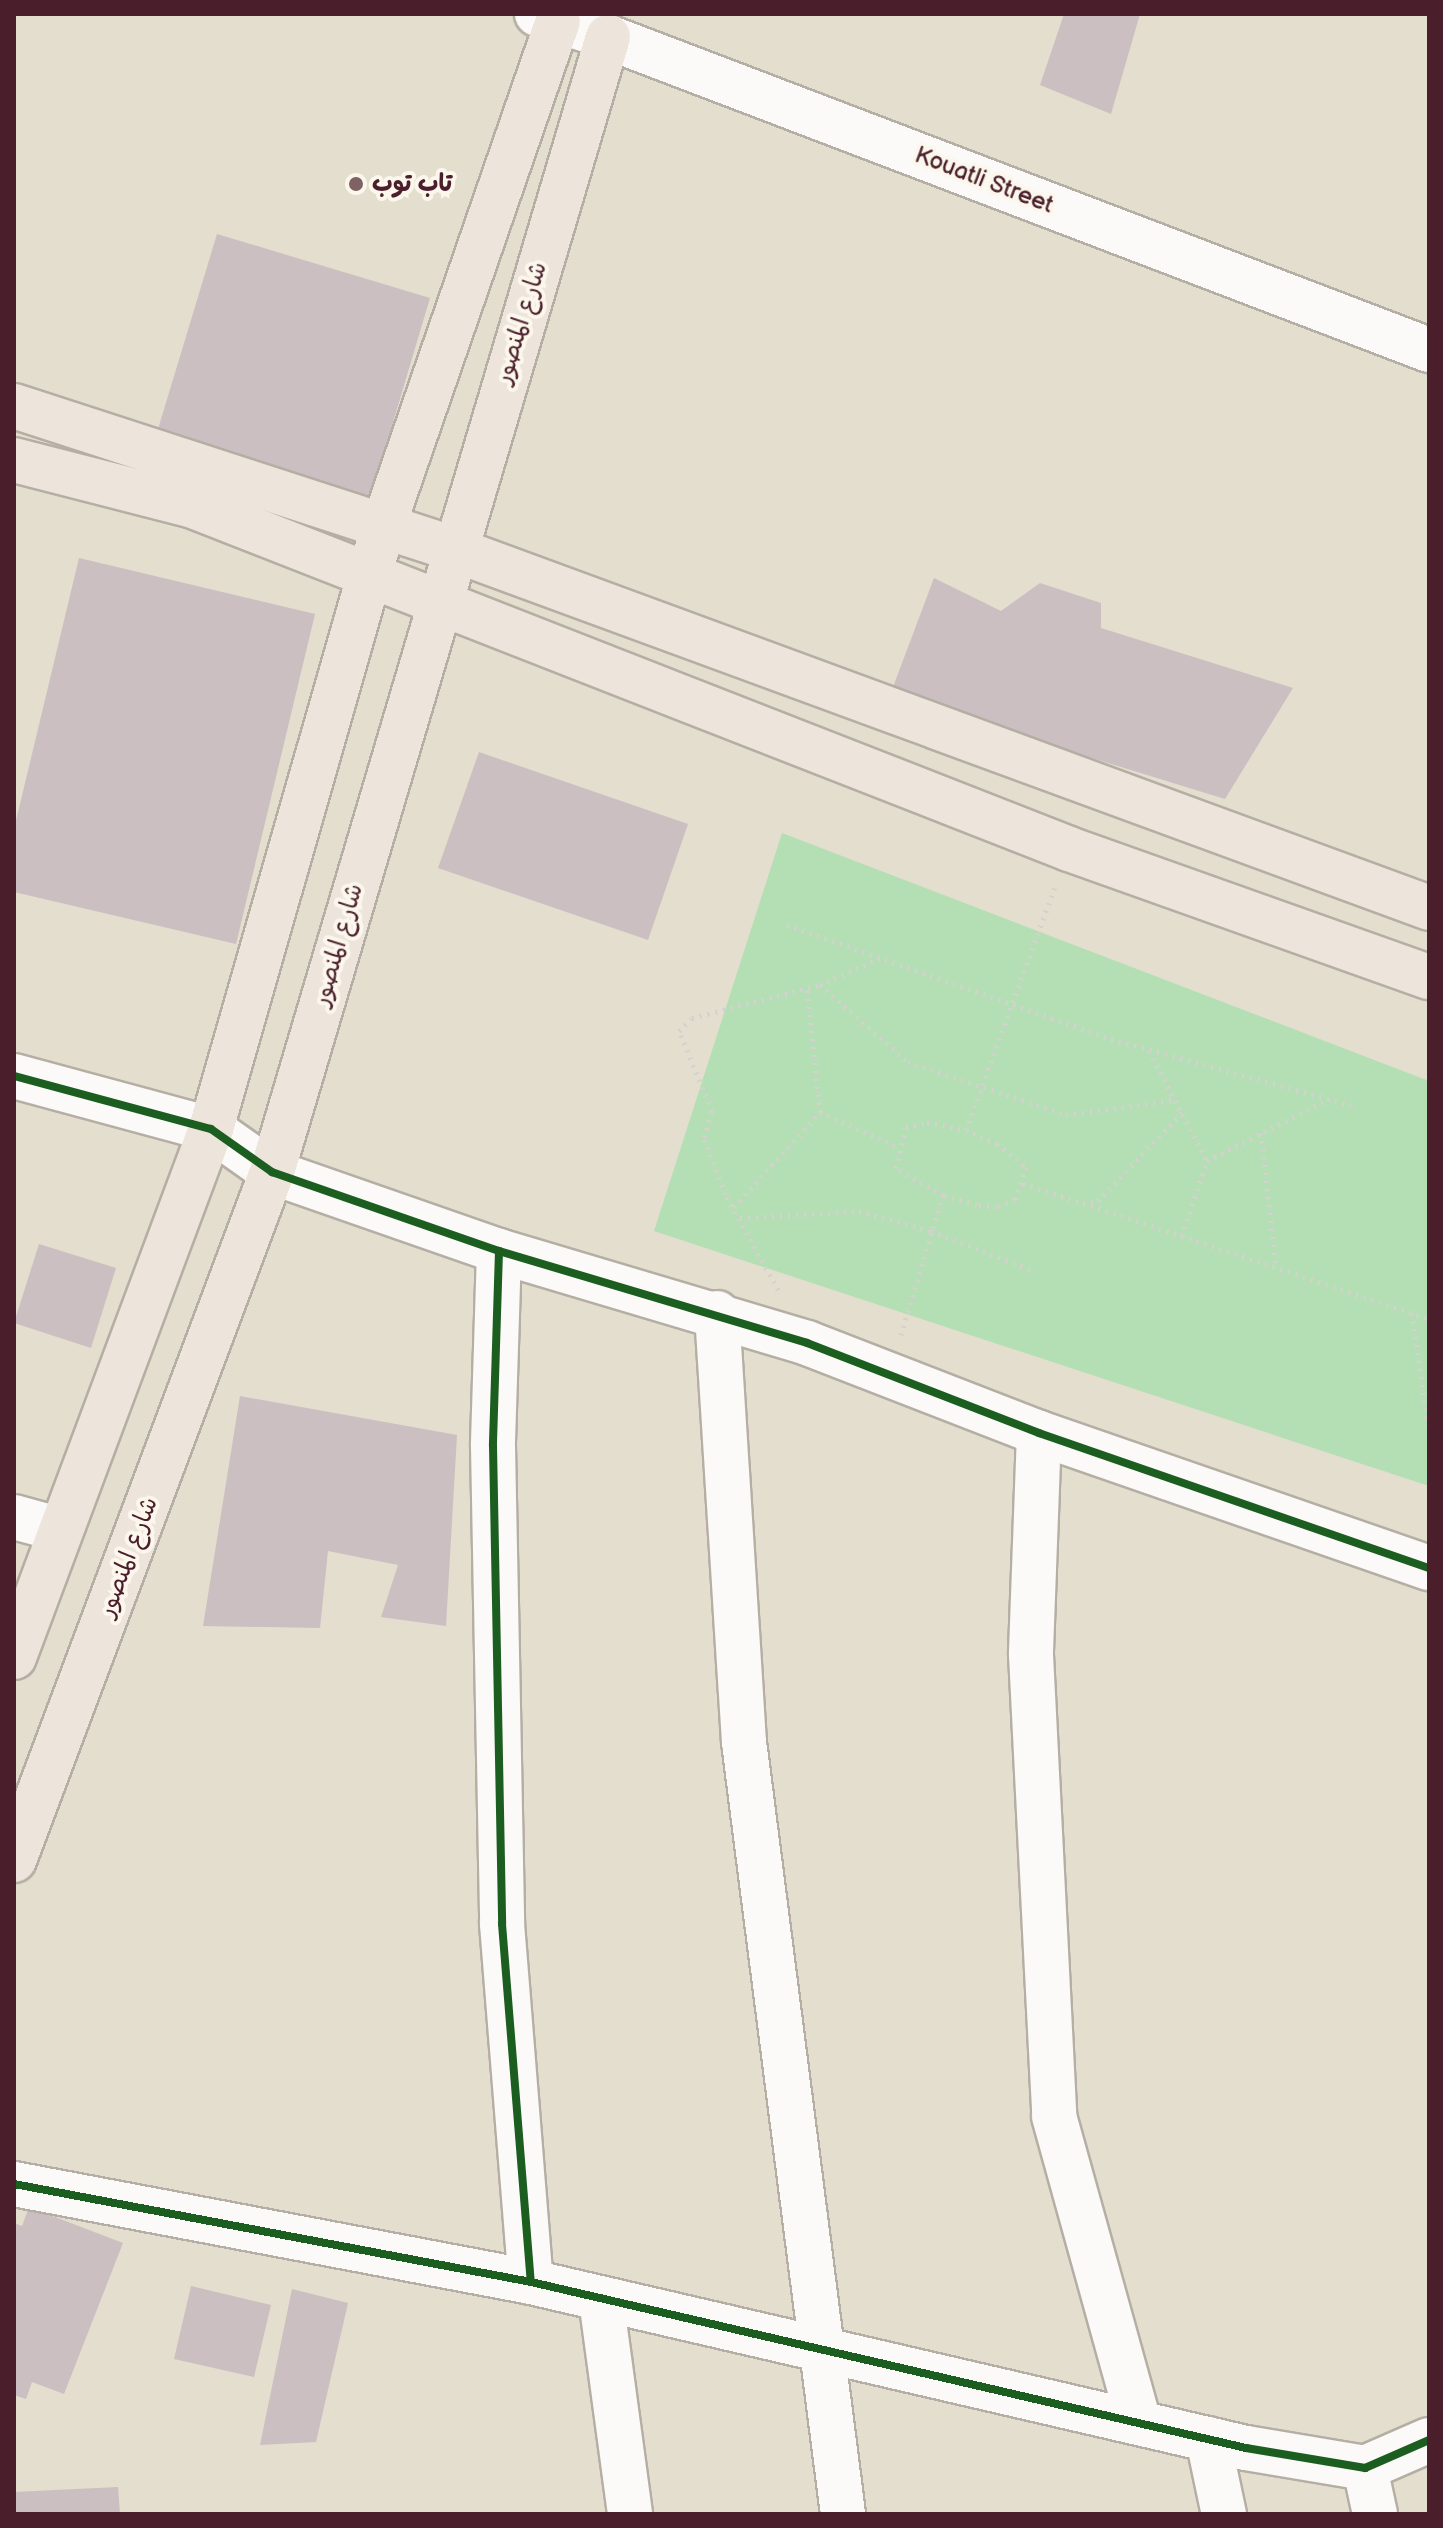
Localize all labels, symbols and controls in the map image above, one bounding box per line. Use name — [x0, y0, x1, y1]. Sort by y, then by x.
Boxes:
street label: Kouatli Street — [911, 140, 1057, 220]
place label: تاب توب — [372, 170, 452, 198]
marker: تاب توب — [347, 175, 365, 193]
street label: شارع المنصور — [489, 259, 553, 387]
street label: شارع المنصور — [307, 880, 369, 1010]
street label: شارع المنصور — [92, 1493, 164, 1621]

